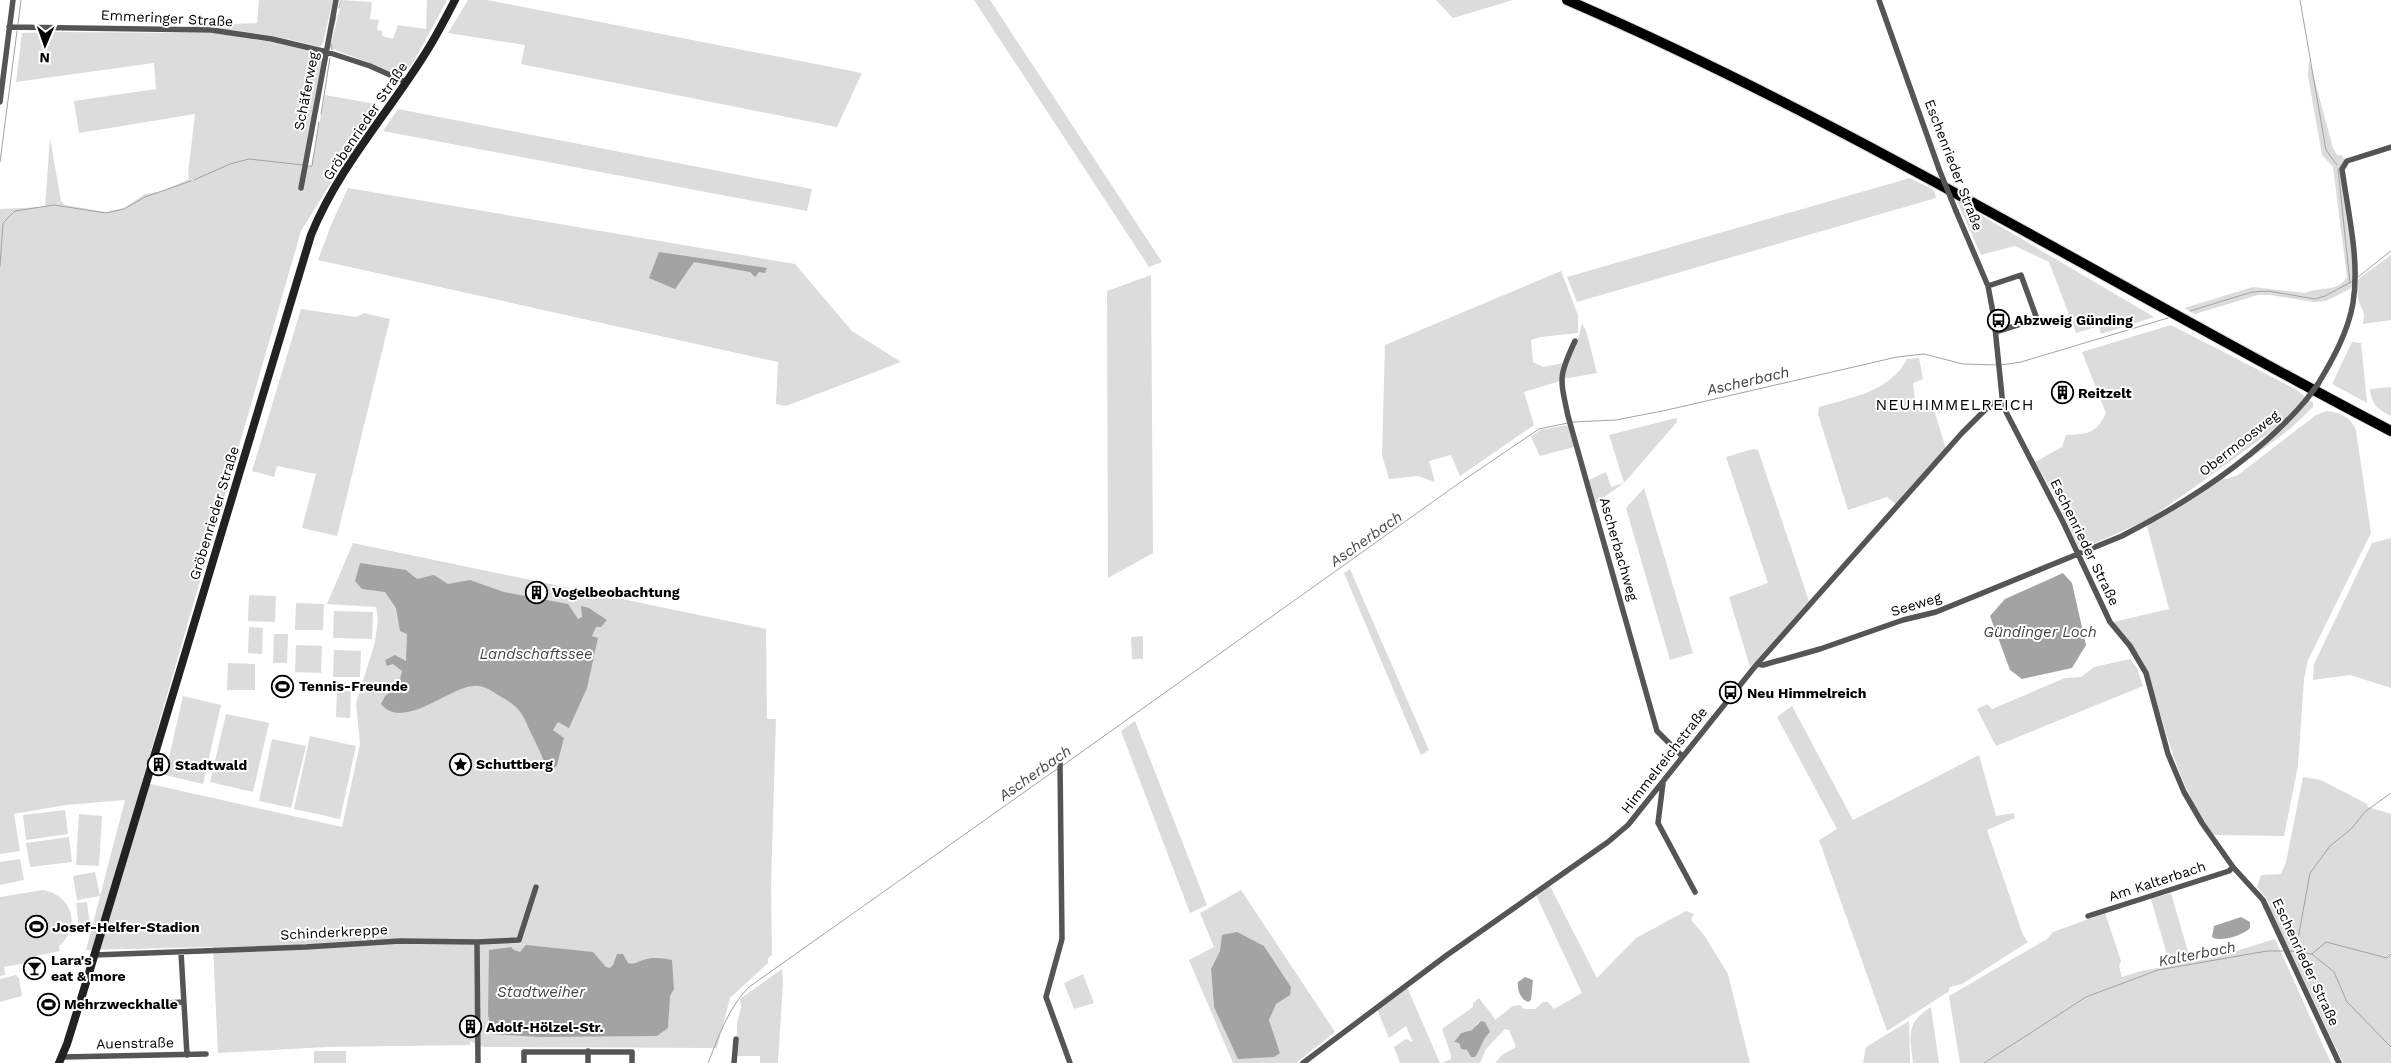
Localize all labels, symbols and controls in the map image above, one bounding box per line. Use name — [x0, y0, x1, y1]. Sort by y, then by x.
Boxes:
street label: Emmeringer Straße — [100, 7, 234, 29]
north arrow — [20, 20, 70, 70]
text: N — [39, 50, 50, 66]
street label: Schäferweg — [291, 50, 322, 132]
street label: Gröbenrieder Straße — [319, 59, 411, 183]
street label: Eschenrieder Straße — [1922, 97, 1986, 233]
bus stop icon: Abzweig Günding — [1986, 308, 2010, 332]
place label: Abzweig Günding — [2014, 312, 2133, 328]
water label: Ascherbach — [1704, 363, 1791, 399]
building icon: Reitzelt — [2050, 381, 2074, 405]
place label: Reitzelt — [2078, 385, 2132, 401]
district label: NEUHIMMELREICH — [1875, 395, 2035, 414]
street label: Obermoosweg — [2196, 406, 2283, 479]
street label: Gröbenrieder Straße — [186, 444, 242, 582]
street label: Eschenrieder Straße — [2047, 476, 2123, 608]
street label: Ascherbachweg — [1597, 495, 1642, 603]
water label: Ascherbach — [1326, 508, 1406, 571]
building icon: Vogelbeobachtung — [524, 580, 548, 604]
place label: Vogelbeobachtung — [552, 584, 680, 600]
street label: Seeweg — [1889, 589, 1944, 619]
water label: Gündinger Loch — [1983, 623, 2097, 641]
water label: Landschaftssee — [479, 645, 593, 663]
sports icon: Tennis-Freunde — [271, 674, 295, 698]
place label: Tennis-Freunde — [299, 678, 408, 694]
bus stop icon: Neu Himmelreich — [1719, 681, 1743, 705]
place label: Neu Himmelreich — [1747, 685, 1866, 701]
street label: Himmelreichstraße — [1618, 704, 1710, 816]
water label: Ascherbach — [995, 742, 1075, 805]
place icon: Schuttberg — [448, 752, 472, 776]
building icon: Stadtwald — [147, 753, 171, 777]
place label: Schuttberg — [476, 756, 553, 772]
place label: Stadtwald — [175, 757, 247, 773]
street label: Am Kalterbach — [2106, 858, 2208, 904]
street label: Eschenrieder Straße — [2269, 896, 2343, 1028]
sports icon: Josef-Helfer-Stadion — [24, 915, 48, 939]
place label: Josef-Helfer-Stadion — [52, 919, 200, 935]
street label: Schinderkreppe — [280, 921, 388, 943]
water label: Kalterbach — [2157, 938, 2237, 970]
place label: Lara's eat & more — [51, 952, 126, 984]
bar icon: Lara's eat & more — [23, 956, 47, 980]
water label: Stadtweiher — [497, 983, 586, 1001]
sports icon: Mehrzweckhalle — [36, 992, 60, 1016]
place label: Mehrzweckhalle — [64, 996, 178, 1012]
building icon: Adolf-Hölzel-Str. — [458, 1015, 482, 1039]
place label: Adolf-Hölzel-Str. — [486, 1019, 604, 1035]
street label: Auenstraße — [96, 1034, 174, 1052]

